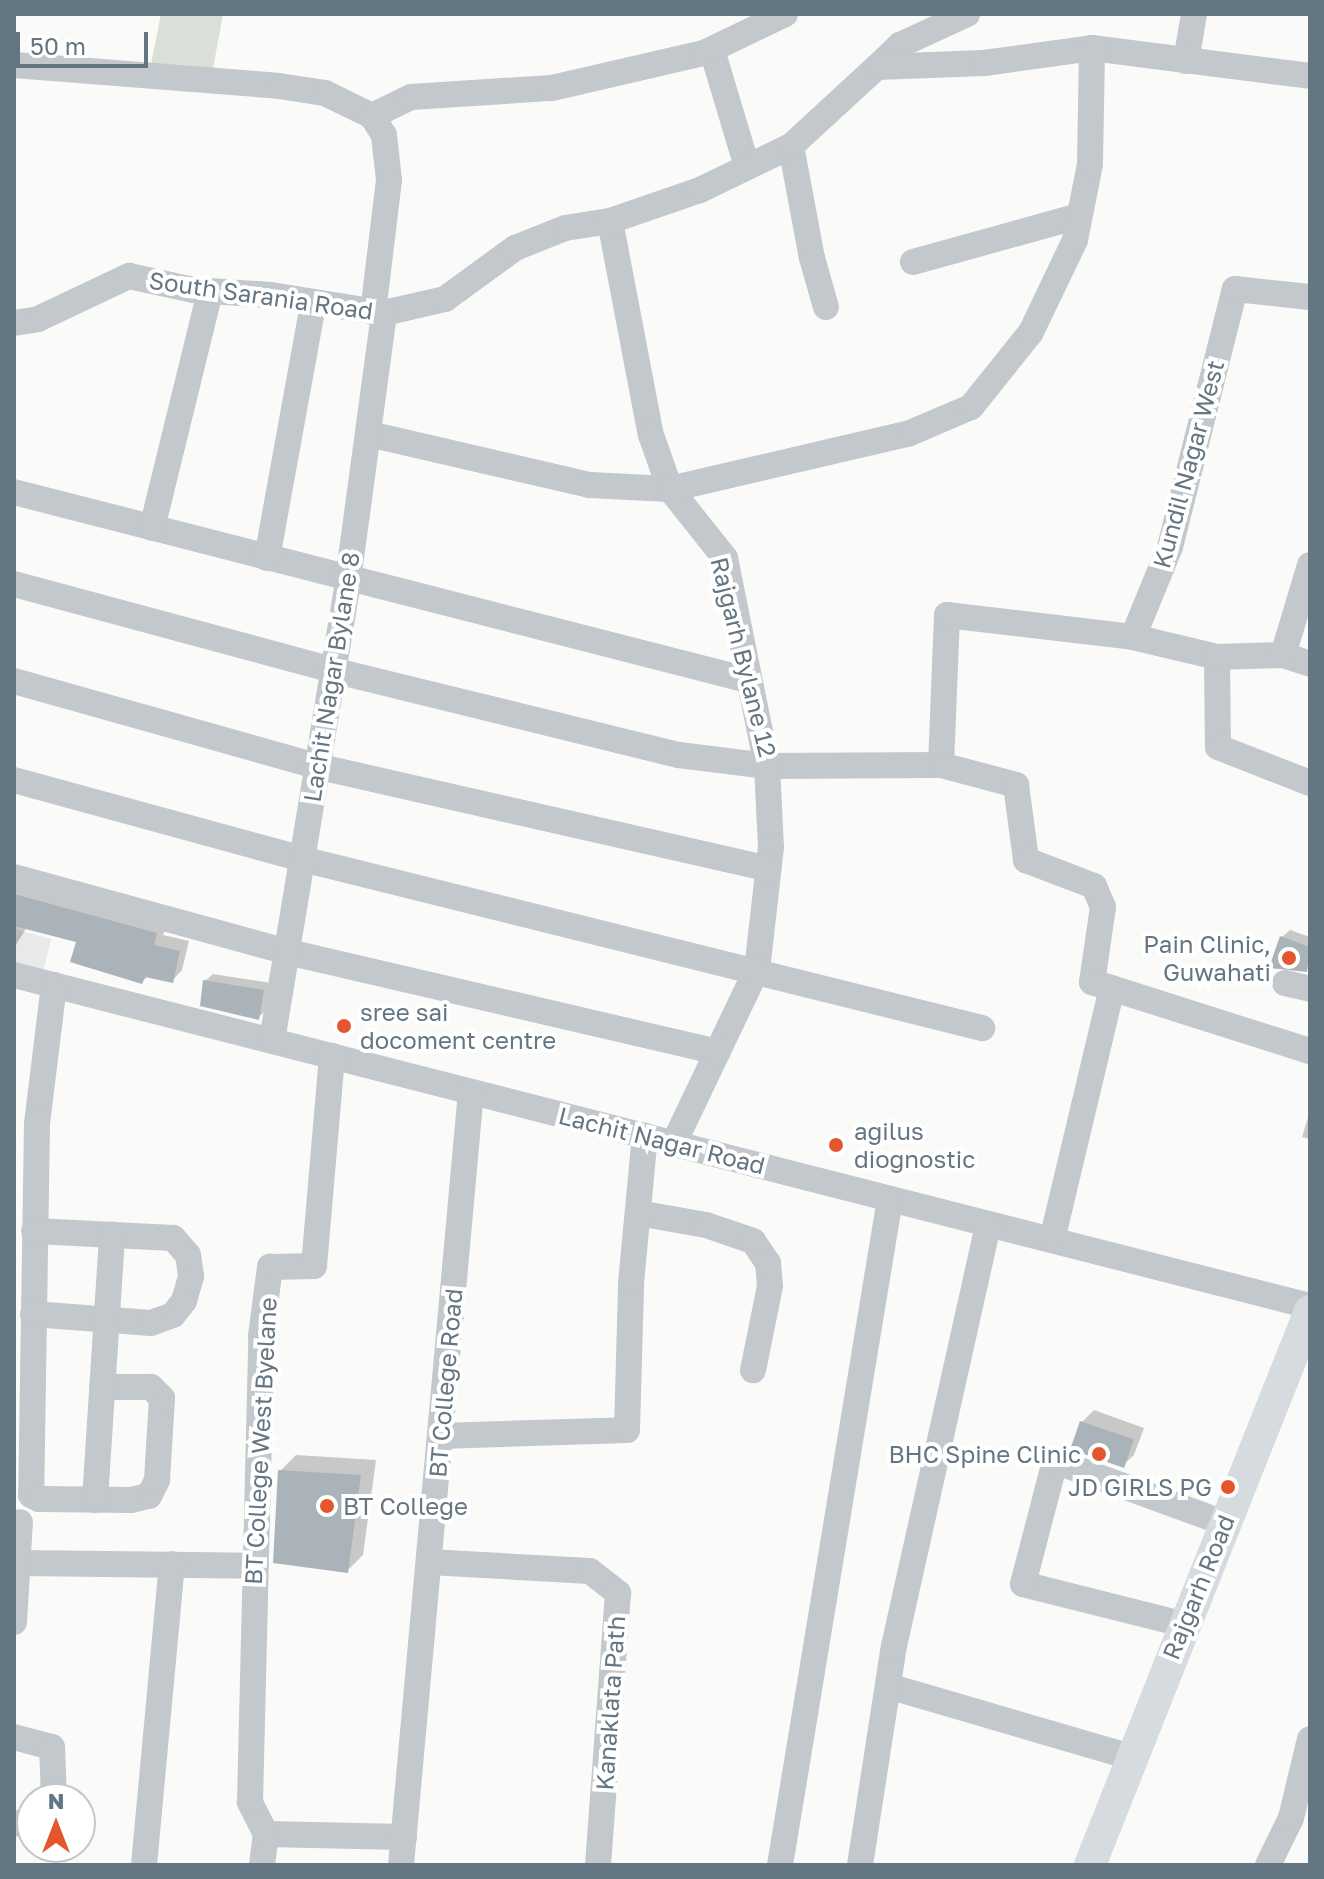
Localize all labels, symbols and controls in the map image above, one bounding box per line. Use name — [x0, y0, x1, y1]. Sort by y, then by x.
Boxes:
scale bar — [20, 16, 152, 66]
text: 50 m — [30, 31, 86, 60]
street label: South Sarania Road — [147, 265, 375, 325]
street label: Kundil Nagar West — [1146, 357, 1230, 571]
street label: Lachit Nagar Bylane 8 — [297, 550, 365, 804]
street label: Rajgarh Bylane 12 — [705, 554, 783, 760]
place label: Pain Clinic, Guwahati — [1143, 930, 1271, 986]
marker: Pain Clinic, Guwahati — [1278, 947, 1300, 969]
place label: sree sai docoment centre — [360, 998, 556, 1054]
marker: sree sai docoment centre — [335, 1017, 353, 1035]
street label: Lachit Nagar Road — [556, 1100, 768, 1180]
place label: agilus diognostic — [854, 1117, 975, 1173]
marker: agilus diognostic — [825, 1134, 847, 1156]
street label: BT College Road — [422, 1287, 468, 1479]
street label: BT College West Byelane — [238, 1297, 282, 1585]
place label: BHC Spine Clinic — [888, 1440, 1081, 1468]
marker: BHC Spine Clinic — [1088, 1443, 1110, 1465]
place label: JD GIRLS PG — [1068, 1473, 1212, 1501]
marker: JD GIRLS PG — [1219, 1478, 1237, 1496]
place label: BT College — [343, 1492, 468, 1520]
marker: BT College — [318, 1497, 336, 1515]
street label: Rajgarh Road — [1156, 1511, 1240, 1663]
street label: Kanaklata Path — [590, 1615, 630, 1791]
north arrow — [16, 1783, 96, 1863]
text: N — [48, 1787, 64, 1814]

